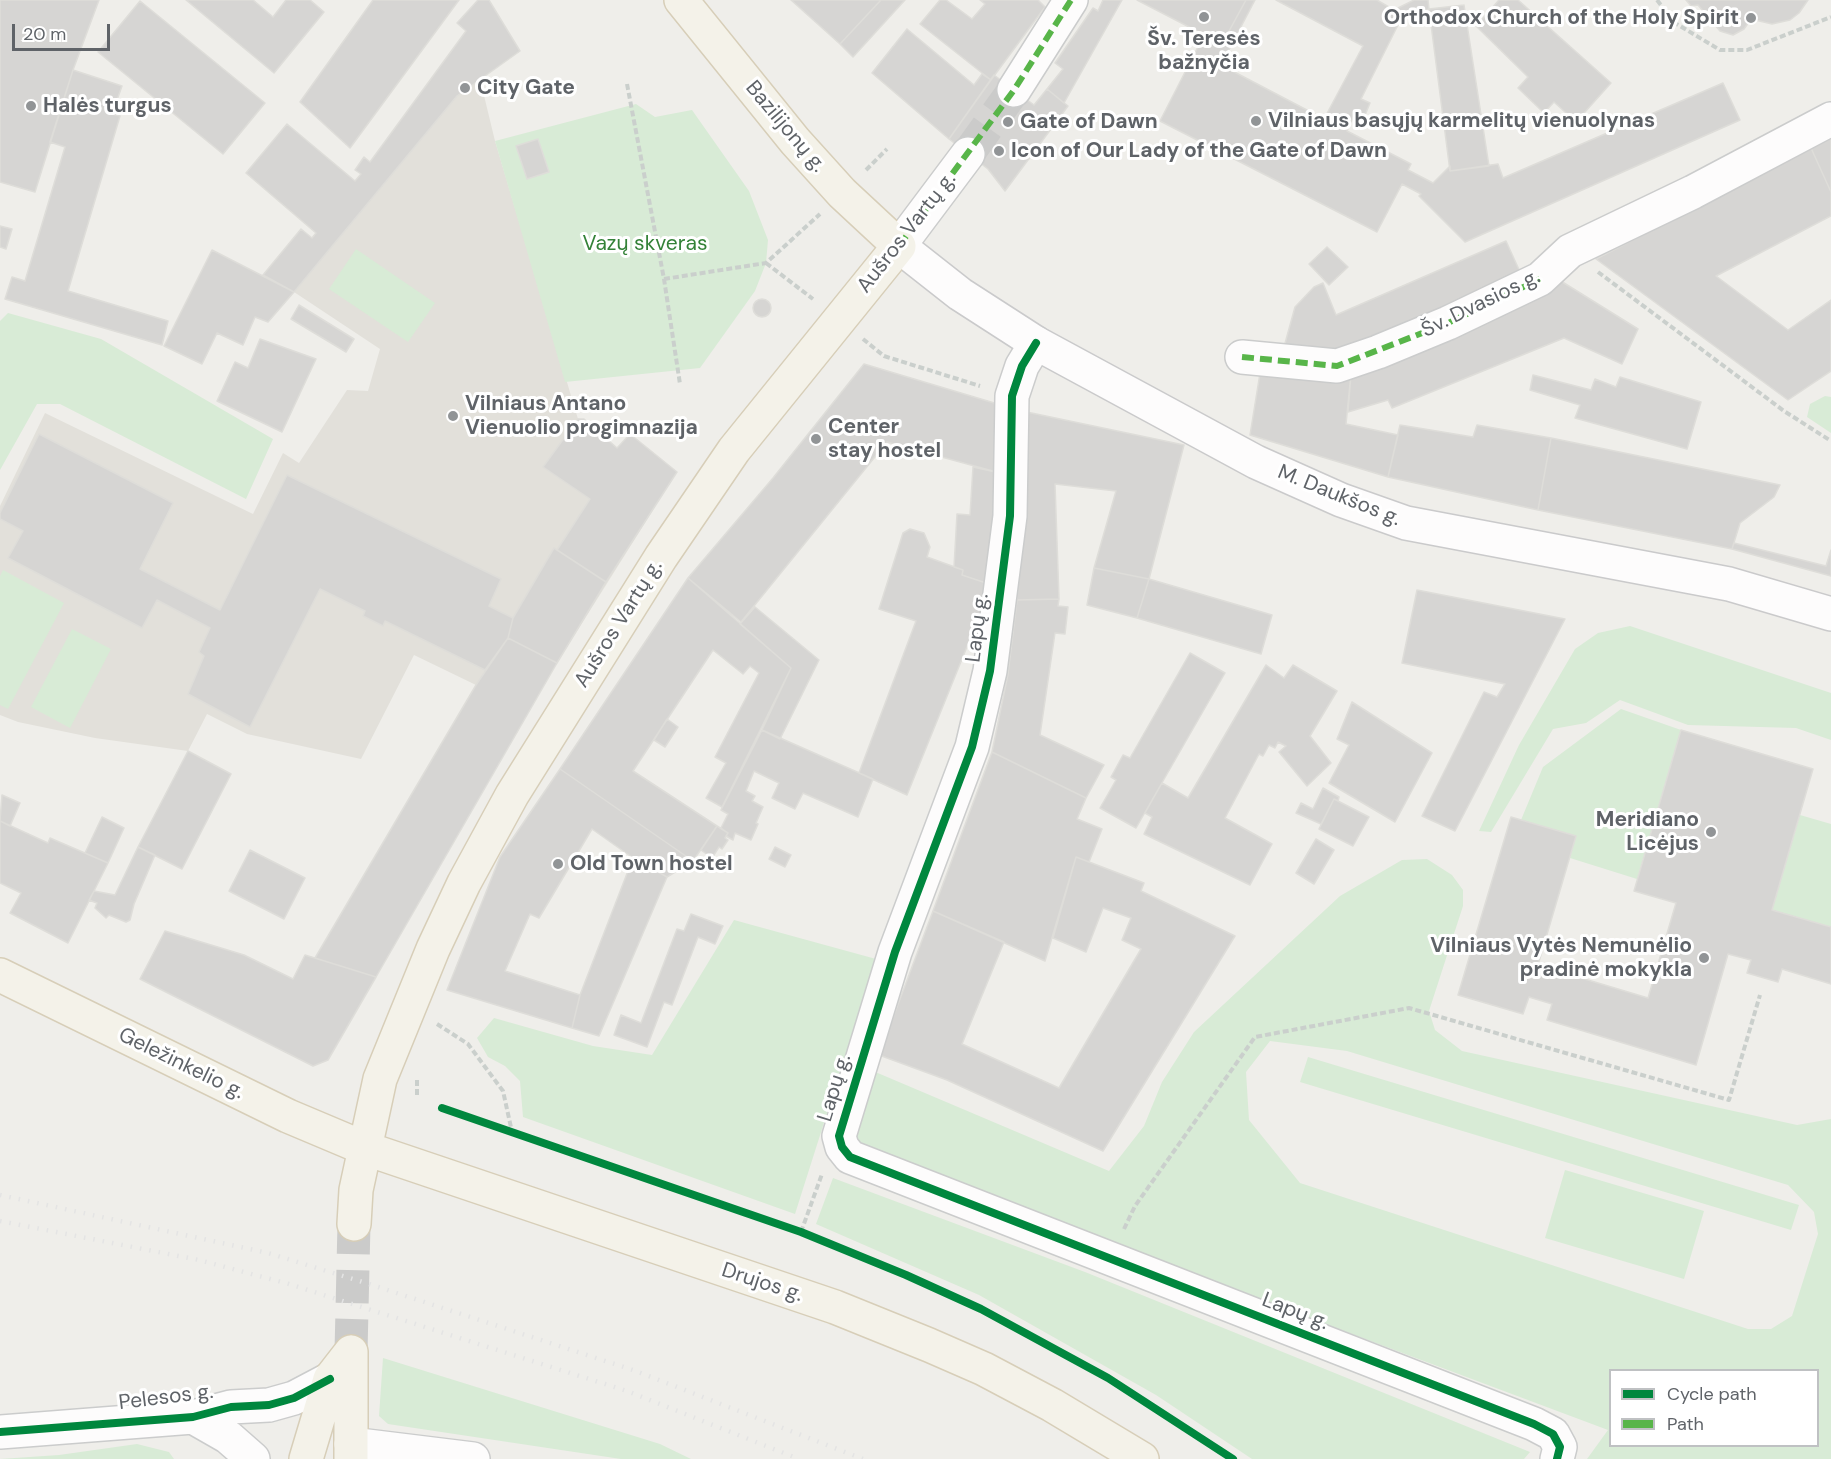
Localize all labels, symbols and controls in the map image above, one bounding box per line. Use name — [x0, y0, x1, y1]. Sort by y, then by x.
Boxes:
place label: Orthodox Church of the Holy Spirit — [1384, 5, 1739, 31]
marker: Šv. Teresės bažnyčia — [1197, 10, 1211, 24]
marker: Orthodox Church of the Holy Spirit — [1744, 11, 1758, 25]
scale bar — [15, 12, 112, 50]
text: 20 m — [23, 22, 66, 46]
place label: Šv. Teresės bažnyčia — [1147, 26, 1261, 76]
place label: City Gate — [477, 75, 575, 101]
street label: Bazilijonų g. — [739, 76, 831, 178]
marker: City Gate — [458, 81, 472, 95]
place label: Halės turgus — [43, 93, 172, 119]
marker: Halės turgus — [24, 99, 38, 113]
place label: Vilniaus basųjų karmelitų vienuolynas — [1268, 108, 1655, 134]
place label: Gate of Dawn — [1020, 109, 1158, 135]
marker: Vilniaus basųjų karmelitų vienuolynas — [1249, 114, 1263, 128]
marker: Gate of Dawn — [1001, 115, 1015, 129]
place label: Icon of Our Lady of the Gate of Dawn — [1011, 138, 1387, 164]
marker: Icon of Our Lady of the Gate of Dawn — [992, 144, 1006, 158]
street label: Aušros Vartų g. — [852, 168, 962, 298]
park label: Vazų skveras — [583, 231, 707, 257]
street label: Šv. Dvasios g. — [1418, 264, 1544, 344]
place label: Vilniaus Antano Vienuolio progimnazija — [465, 391, 698, 441]
marker: Vilniaus Antano Vienuolio progimnazija — [446, 409, 460, 423]
place label: Center stay hostel — [828, 414, 941, 464]
marker: Center stay hostel — [809, 432, 823, 446]
street label: M. Daukšos g. — [1274, 460, 1404, 532]
street label: Aušros Vartų g. — [570, 555, 668, 693]
street label: Lapų g. — [961, 592, 995, 664]
place label: Meridiano Licėjus — [1596, 807, 1699, 857]
marker: Meridiano Licėjus — [1704, 825, 1718, 839]
place label: Old Town hostel — [570, 851, 733, 877]
marker: Old Town hostel — [551, 857, 565, 871]
place label: Vilniaus Vytės Nemunėlio pradinė mokykla — [1430, 933, 1692, 983]
marker: Vilniaus Vytės Nemunėlio pradinė mokykla — [1697, 951, 1711, 965]
street label: Geležinkelio g. — [114, 1023, 248, 1105]
street label: Lapų g. — [813, 1051, 857, 1125]
street label: Drujos g. — [718, 1258, 806, 1308]
street label: Lapų g. — [1258, 1288, 1332, 1336]
legend — [1609, 1369, 1819, 1447]
street label: Pelesos g. — [117, 1380, 215, 1416]
text: Cycle path — [1667, 1382, 1757, 1406]
text: Path — [1667, 1412, 1704, 1436]

